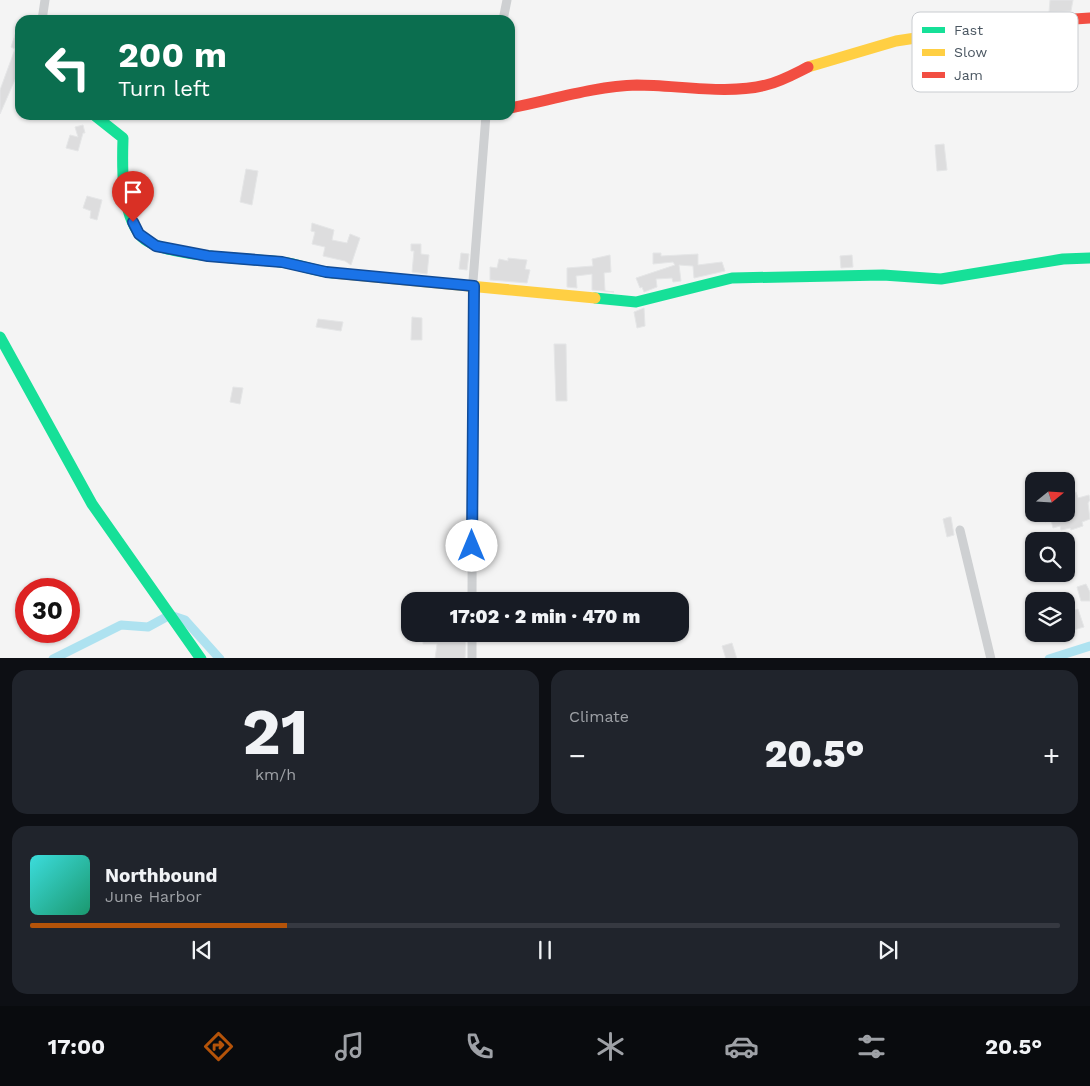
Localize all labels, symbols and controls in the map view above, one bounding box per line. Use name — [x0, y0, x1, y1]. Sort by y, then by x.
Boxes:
legend — [912, 12, 1078, 92]
text: Fast — [954, 22, 983, 38]
text: 200 m — [118, 34, 227, 76]
icon: left — [35, 35, 100, 100]
text: Slow — [954, 44, 987, 60]
text: Jam — [954, 67, 983, 83]
text: Turn left — [118, 76, 210, 101]
pin — [112, 171, 154, 222]
icon: arrive — [119, 178, 147, 206]
north arrow — [1025, 472, 1075, 522]
map controls — [1025, 472, 1075, 642]
position arrow — [445, 519, 497, 571]
button: search — [1025, 532, 1075, 582]
speed limit sign: 30 — [15, 578, 80, 643]
button: layers — [1025, 592, 1075, 642]
text: 17:02 · 2 min · 470 m — [450, 605, 640, 628]
text: 21 — [242, 694, 309, 770]
text: Climate — [569, 707, 629, 726]
text: 20.5° — [764, 732, 865, 776]
text: − — [569, 739, 586, 772]
text: + — [1043, 739, 1060, 772]
text: km/h — [255, 765, 296, 784]
text: Northbound — [105, 864, 217, 887]
text: June Harbor — [105, 887, 202, 906]
icon: previous — [188, 936, 216, 964]
icon: pause — [531, 936, 559, 964]
icon: next — [874, 936, 902, 964]
icon: directions — [201, 1029, 236, 1064]
icon: music — [332, 1029, 367, 1064]
icon: phone — [462, 1029, 497, 1064]
icon: climate — [593, 1029, 628, 1064]
icon: car — [724, 1029, 759, 1064]
icon: filters — [854, 1029, 889, 1064]
text: 17:00 — [48, 1034, 105, 1059]
text: 20.5° — [985, 1034, 1042, 1059]

